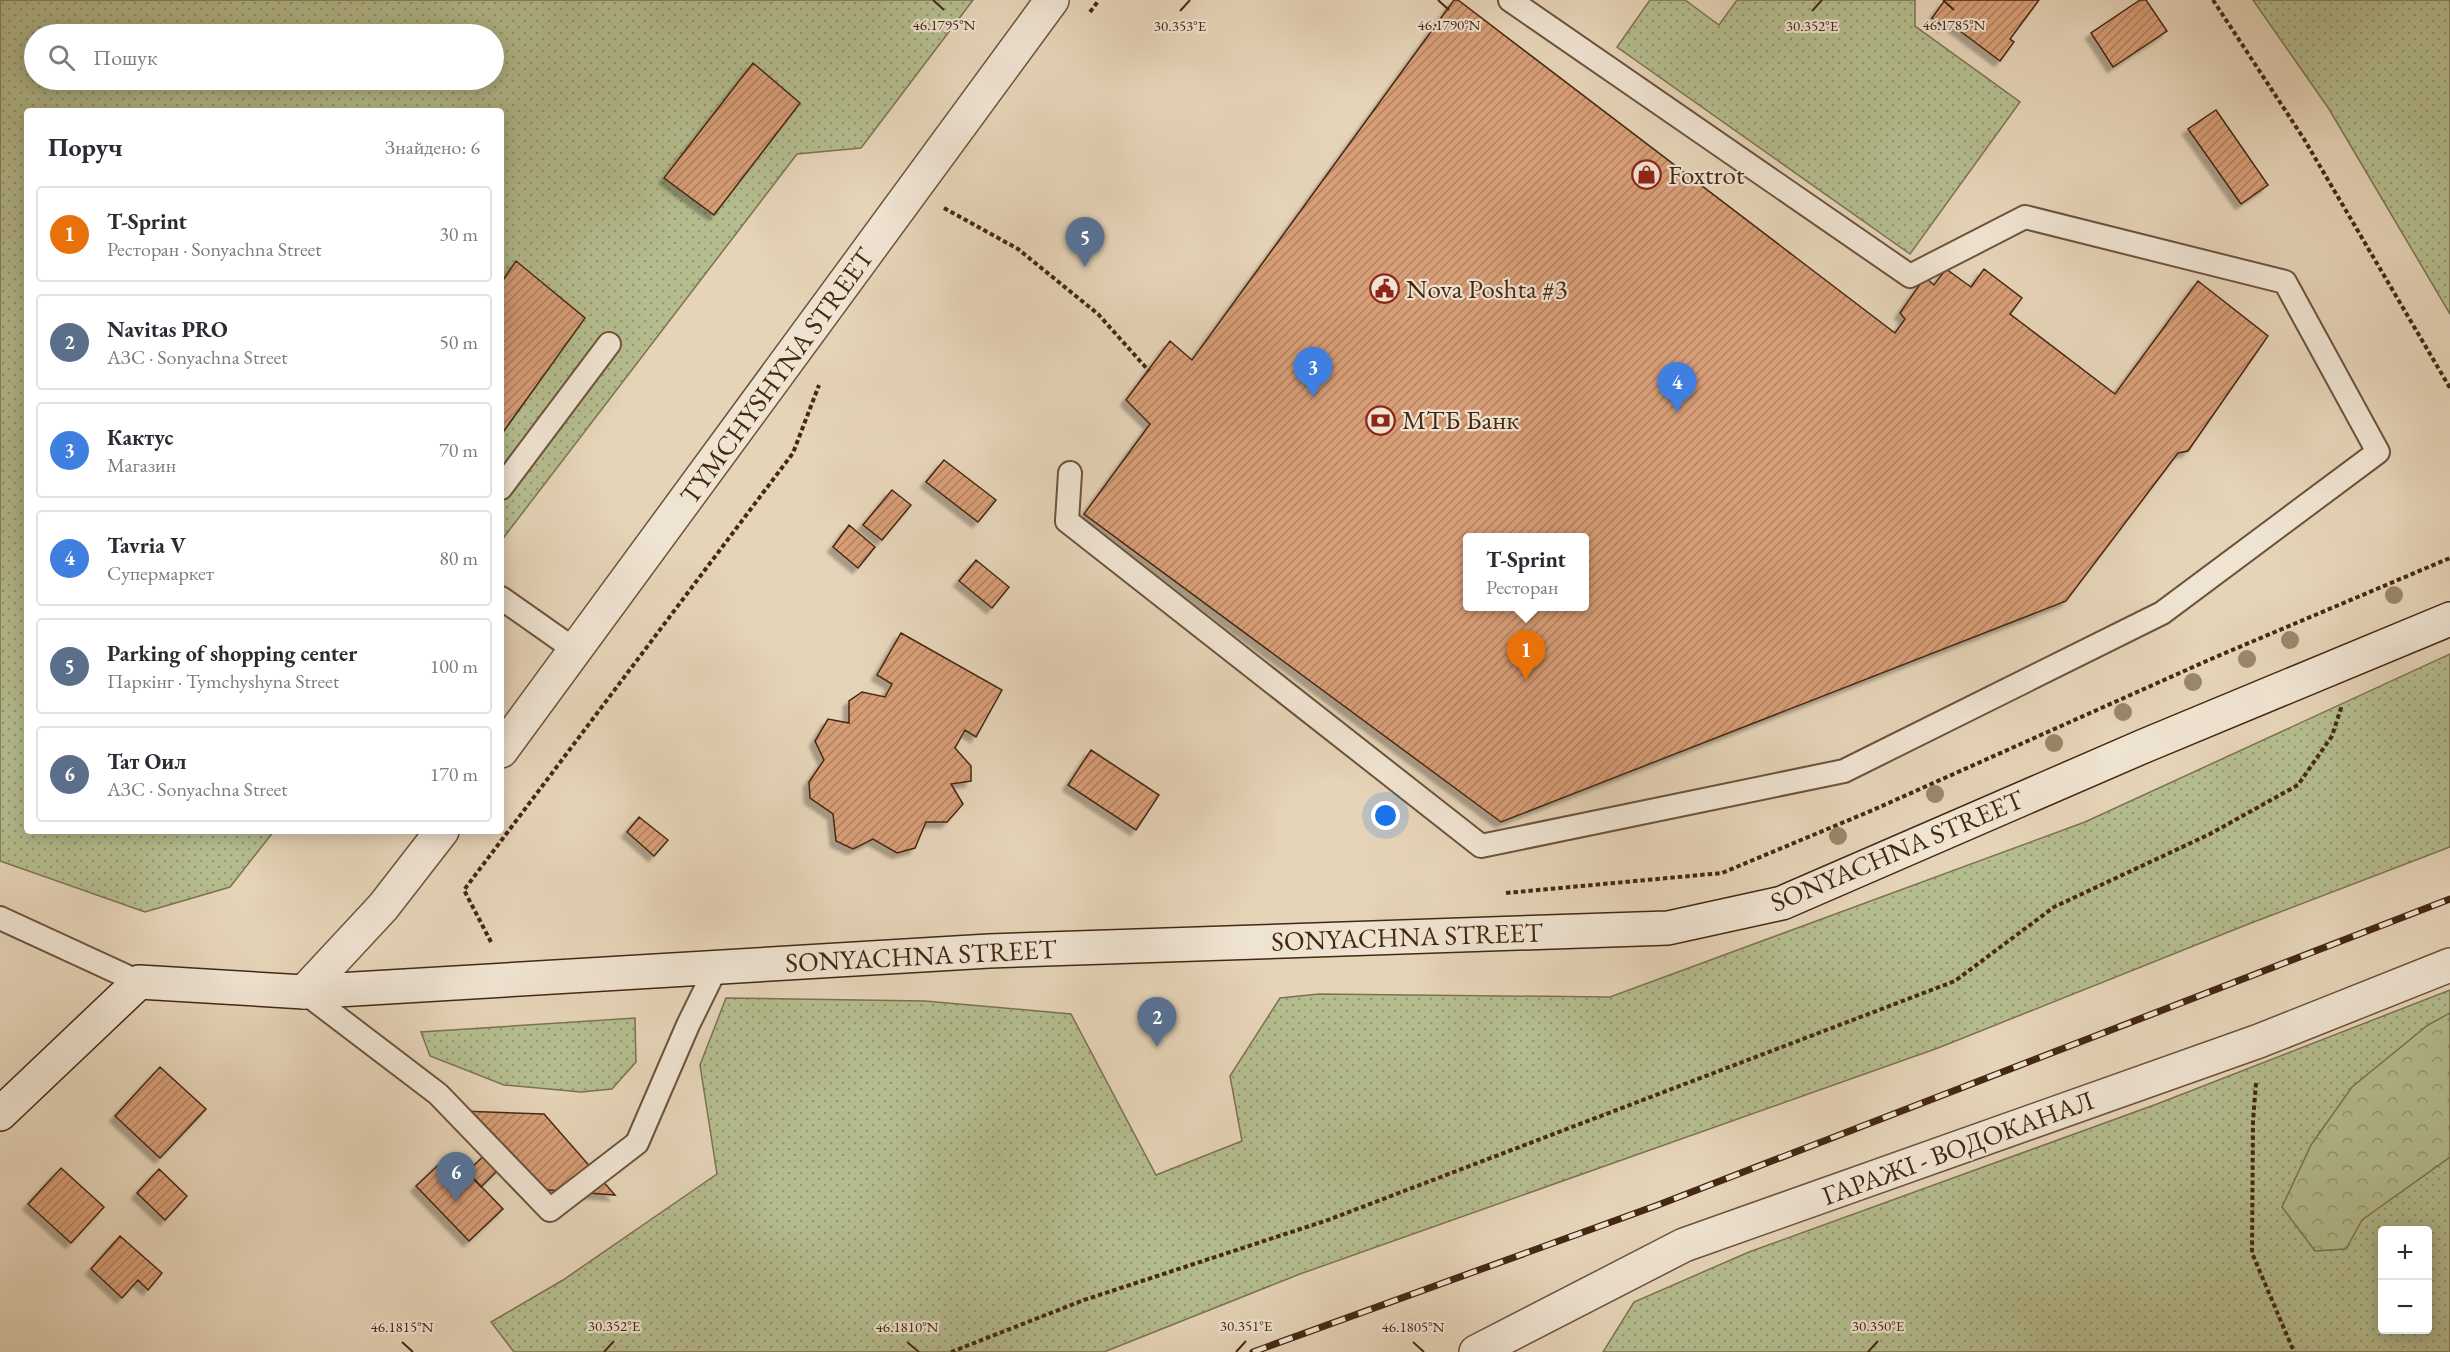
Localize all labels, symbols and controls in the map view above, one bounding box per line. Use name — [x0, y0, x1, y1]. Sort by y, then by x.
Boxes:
text: 46.1795°N — [913, 15, 976, 34]
text: 46.1790°N — [1418, 15, 1481, 34]
text: 46.1785°N — [1923, 15, 1986, 34]
text: 30.353°E — [1154, 16, 1207, 35]
text: 30.352°E — [1786, 16, 1839, 35]
search box — [24, 24, 504, 90]
icon: search — [45, 41, 78, 74]
text: Пошук — [93, 43, 157, 72]
text: Поруч — [48, 130, 123, 164]
text: Знайдено: 6 — [385, 134, 480, 160]
place label: Foxtrot — [1668, 157, 1745, 192]
shop icon: Foxtrot — [1631, 159, 1663, 191]
text: T-Sprint — [107, 207, 187, 236]
pin: 5 — [1066, 218, 1104, 267]
text: 1 — [64, 221, 75, 247]
text: 30 m — [439, 221, 478, 247]
text: Ресторан · Sonyachna Street — [107, 236, 322, 262]
street label: TYMCHYSHYNA STREET — [672, 240, 882, 511]
place label: Nova Poshta #3 — [1406, 271, 1568, 306]
public building icon: Nova Poshta #3 — [1369, 273, 1401, 305]
text: Navitas PRO — [107, 315, 228, 344]
text: 2 — [64, 329, 75, 355]
text: 50 m — [439, 329, 478, 355]
text: АЗС · Sonyachna Street — [107, 344, 288, 370]
pin: 3 — [1294, 348, 1332, 397]
pin: 4 — [1658, 362, 1696, 412]
place label: МТБ Банк — [1402, 402, 1519, 437]
bank icon: МТБ Банк — [1365, 404, 1397, 436]
text: Кактус — [107, 423, 173, 452]
text: 3 — [64, 437, 75, 463]
text: 70 m — [439, 437, 478, 463]
text: Магазин — [107, 452, 176, 478]
text: Tavria V — [107, 531, 186, 560]
popup — [1463, 533, 1589, 611]
text: 4 — [64, 545, 75, 571]
text: 80 m — [439, 545, 478, 571]
text: T-Sprint — [1486, 545, 1566, 574]
text: Супермаркет — [107, 560, 214, 586]
text: Ресторан — [1486, 574, 1558, 600]
pin: 1 — [1506, 630, 1546, 680]
text: Parking of shopping center — [107, 639, 357, 668]
text: 5 — [64, 653, 75, 679]
text: 100 m — [430, 653, 478, 679]
text: Паркінг · Tymchyshyna Street — [107, 668, 339, 694]
text: Тат Оил — [107, 747, 186, 776]
text: 6 — [64, 761, 75, 787]
text: 170 m — [430, 761, 478, 787]
text: АЗС · Sonyachna Street — [107, 776, 288, 802]
street label: SONYACHNA STREET — [1765, 781, 2029, 920]
your location — [1371, 801, 1400, 830]
street label: SONYACHNA STREET — [1271, 914, 1544, 959]
street label: SONYACHNA STREET — [784, 931, 1058, 980]
pin: 2 — [1138, 998, 1176, 1047]
street label: ГАРАЖІ - ВОДОКАНАЛ — [1817, 1082, 2099, 1213]
pin: 6 — [436, 1152, 476, 1202]
map controls — [2378, 1226, 2432, 1334]
button: + — [2378, 1226, 2432, 1280]
button: − — [2378, 1280, 2432, 1334]
text: 30.352°E — [588, 1316, 641, 1335]
text: 30.351°E — [1220, 1316, 1273, 1335]
text: 30.350°E — [1852, 1316, 1905, 1335]
text: 46.1815°N — [371, 1317, 434, 1336]
text: 46.1810°N — [876, 1317, 939, 1336]
text: 46.1805°N — [1382, 1317, 1445, 1336]

